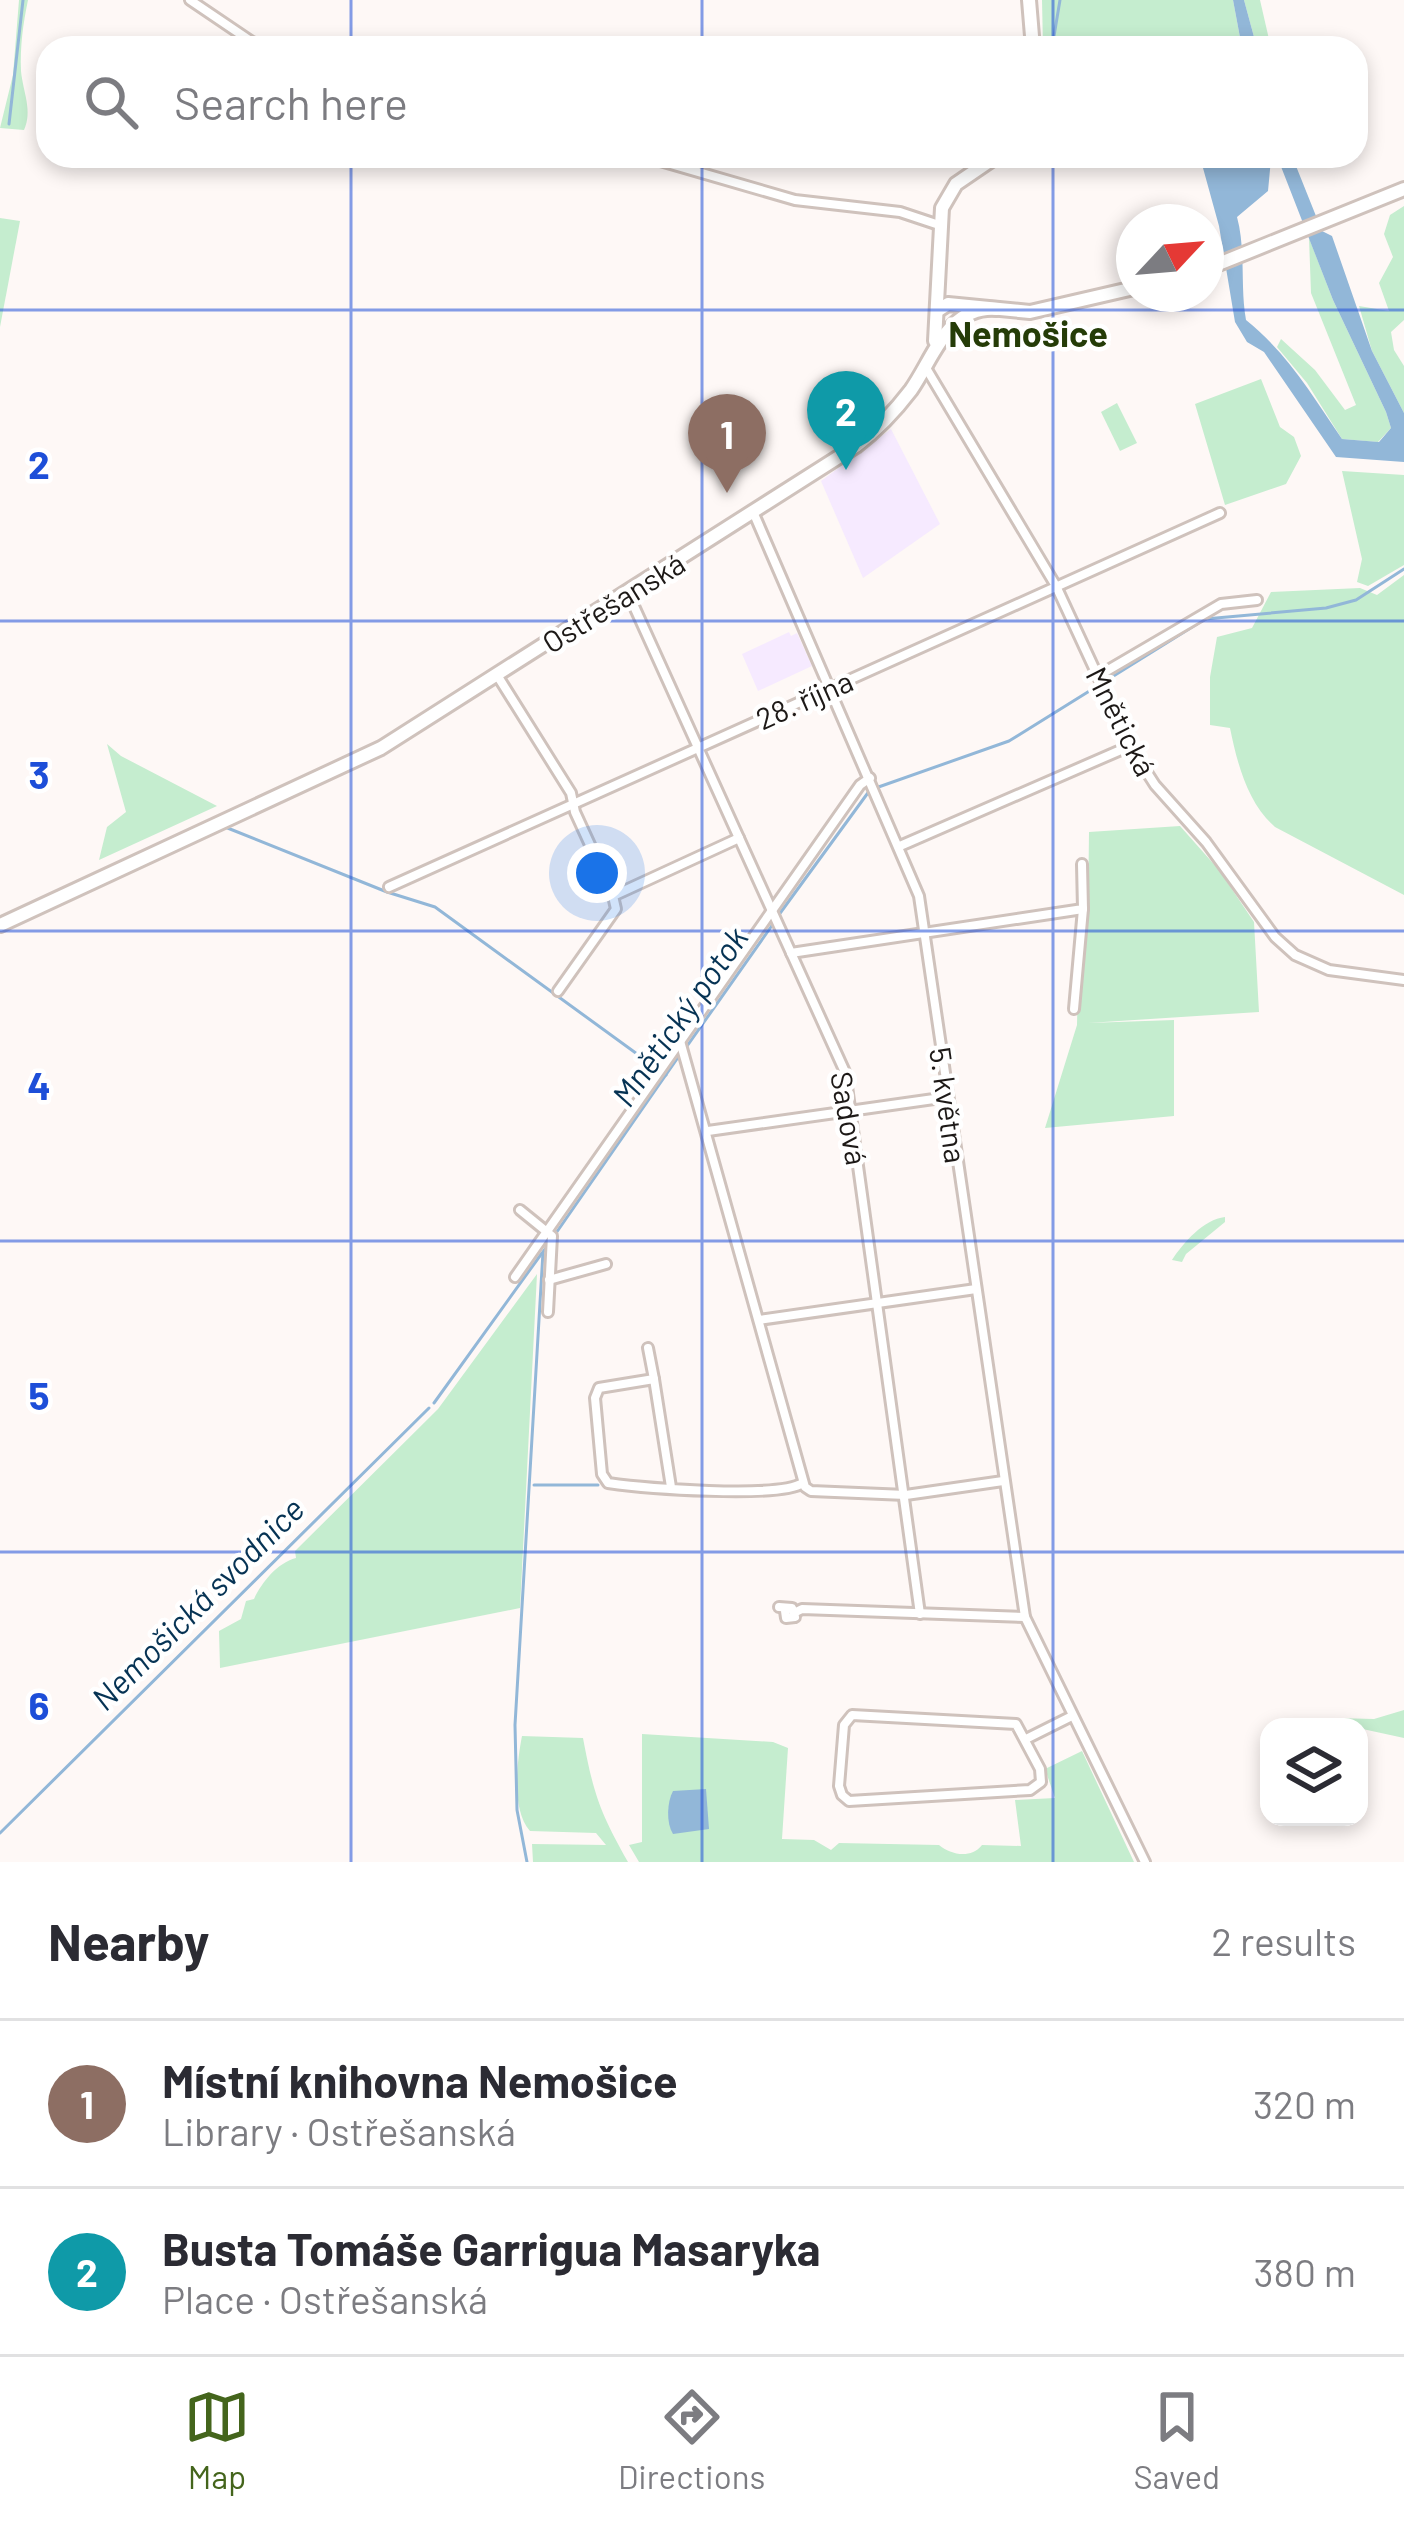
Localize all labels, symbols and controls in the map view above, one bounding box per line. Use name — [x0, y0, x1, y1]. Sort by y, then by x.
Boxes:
search box — [36, 36, 1368, 168]
icon: search — [78, 69, 144, 135]
text: Search here — [174, 75, 408, 129]
north arrow — [1116, 204, 1224, 312]
district label: Nemošice — [948, 311, 1108, 354]
pin: 2 — [807, 371, 885, 470]
pin: 1 — [688, 394, 766, 493]
text: 2 — [28, 440, 50, 487]
street label: Ostřešanská — [535, 544, 691, 660]
street label: Mnětická — [1079, 661, 1165, 781]
street label: 28. října — [750, 662, 858, 736]
text: 3 — [28, 750, 50, 797]
your location — [567, 843, 627, 903]
water label: Mnětický potok — [602, 919, 756, 1113]
street label: 5. května — [923, 1045, 975, 1165]
text: 4 — [27, 1061, 51, 1108]
street label: Sadová — [824, 1069, 876, 1167]
text: 5 — [28, 1371, 50, 1418]
water label: Nemošická svodnice — [82, 1488, 312, 1718]
text: 6 — [29, 1681, 49, 1728]
map controls — [1260, 1718, 1368, 1826]
button: layers — [1260, 1718, 1368, 1826]
text: Nearby — [48, 1910, 209, 1971]
text: 2 results — [1211, 1917, 1356, 1964]
text: Místní knihovna Nemošice — [162, 2053, 678, 2107]
text: 1 — [80, 2080, 94, 2127]
text: 320 m — [1253, 2080, 1356, 2127]
text: Library · Ostřešanská — [162, 2107, 516, 2154]
text: Busta Tomáše Garrigua Masaryka — [162, 2221, 821, 2275]
text: 2 — [76, 2248, 98, 2295]
text: 380 m — [1254, 2248, 1356, 2295]
text: Place · Ostřešanská — [162, 2275, 488, 2322]
tab: Map — [184, 2384, 250, 2496]
tab: Directions — [618, 2384, 765, 2496]
tab: Saved — [1133, 2384, 1220, 2496]

